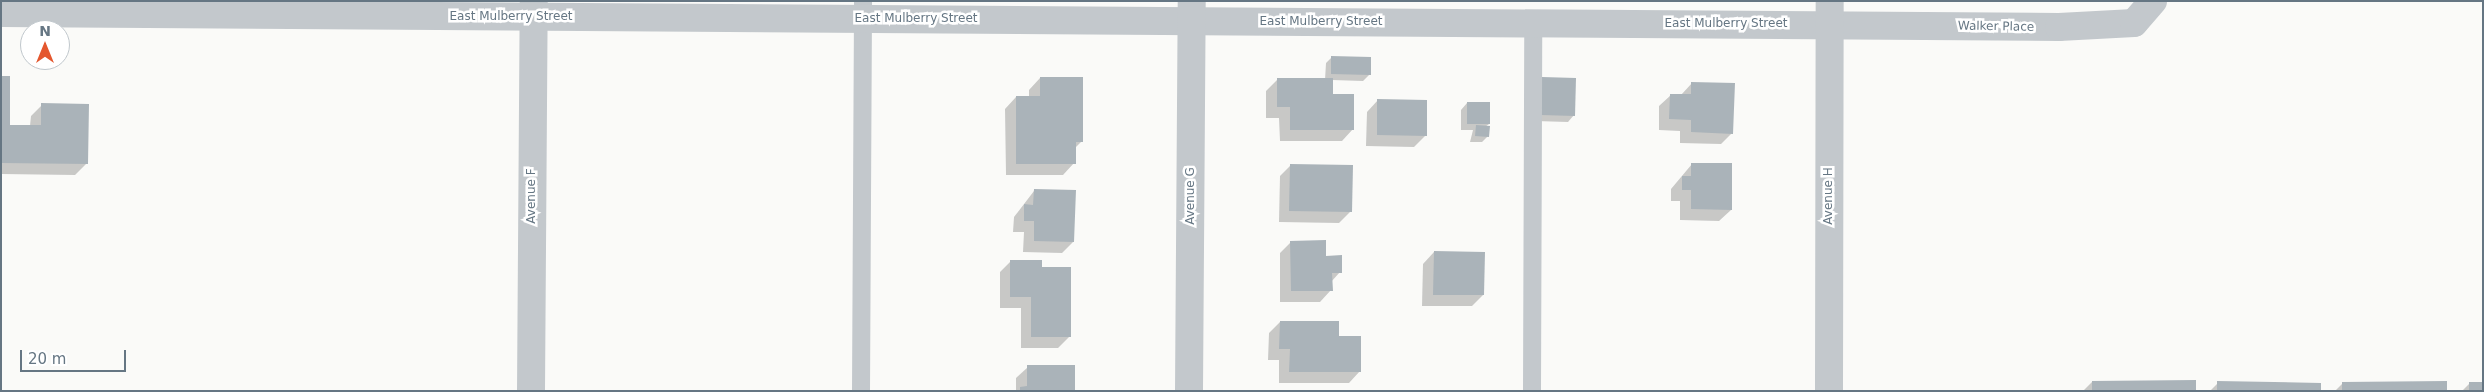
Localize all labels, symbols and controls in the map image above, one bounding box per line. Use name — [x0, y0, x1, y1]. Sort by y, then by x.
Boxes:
street label: East Mulberry Street — [449, 10, 573, 24]
street label: East Mulberry Street — [854, 12, 978, 26]
street label: East Mulberry Street — [1259, 15, 1383, 29]
street label: East Mulberry Street — [1664, 17, 1788, 31]
street label: Walker Place — [1958, 19, 2034, 35]
north arrow — [20, 20, 70, 70]
text: N — [39, 23, 51, 39]
street label: Avenue G — [1184, 167, 1198, 225]
street label: Avenue H — [1822, 167, 1836, 225]
street label: Avenue F — [525, 168, 539, 224]
scale bar — [22, 340, 129, 372]
text: 20 m — [28, 350, 66, 368]

